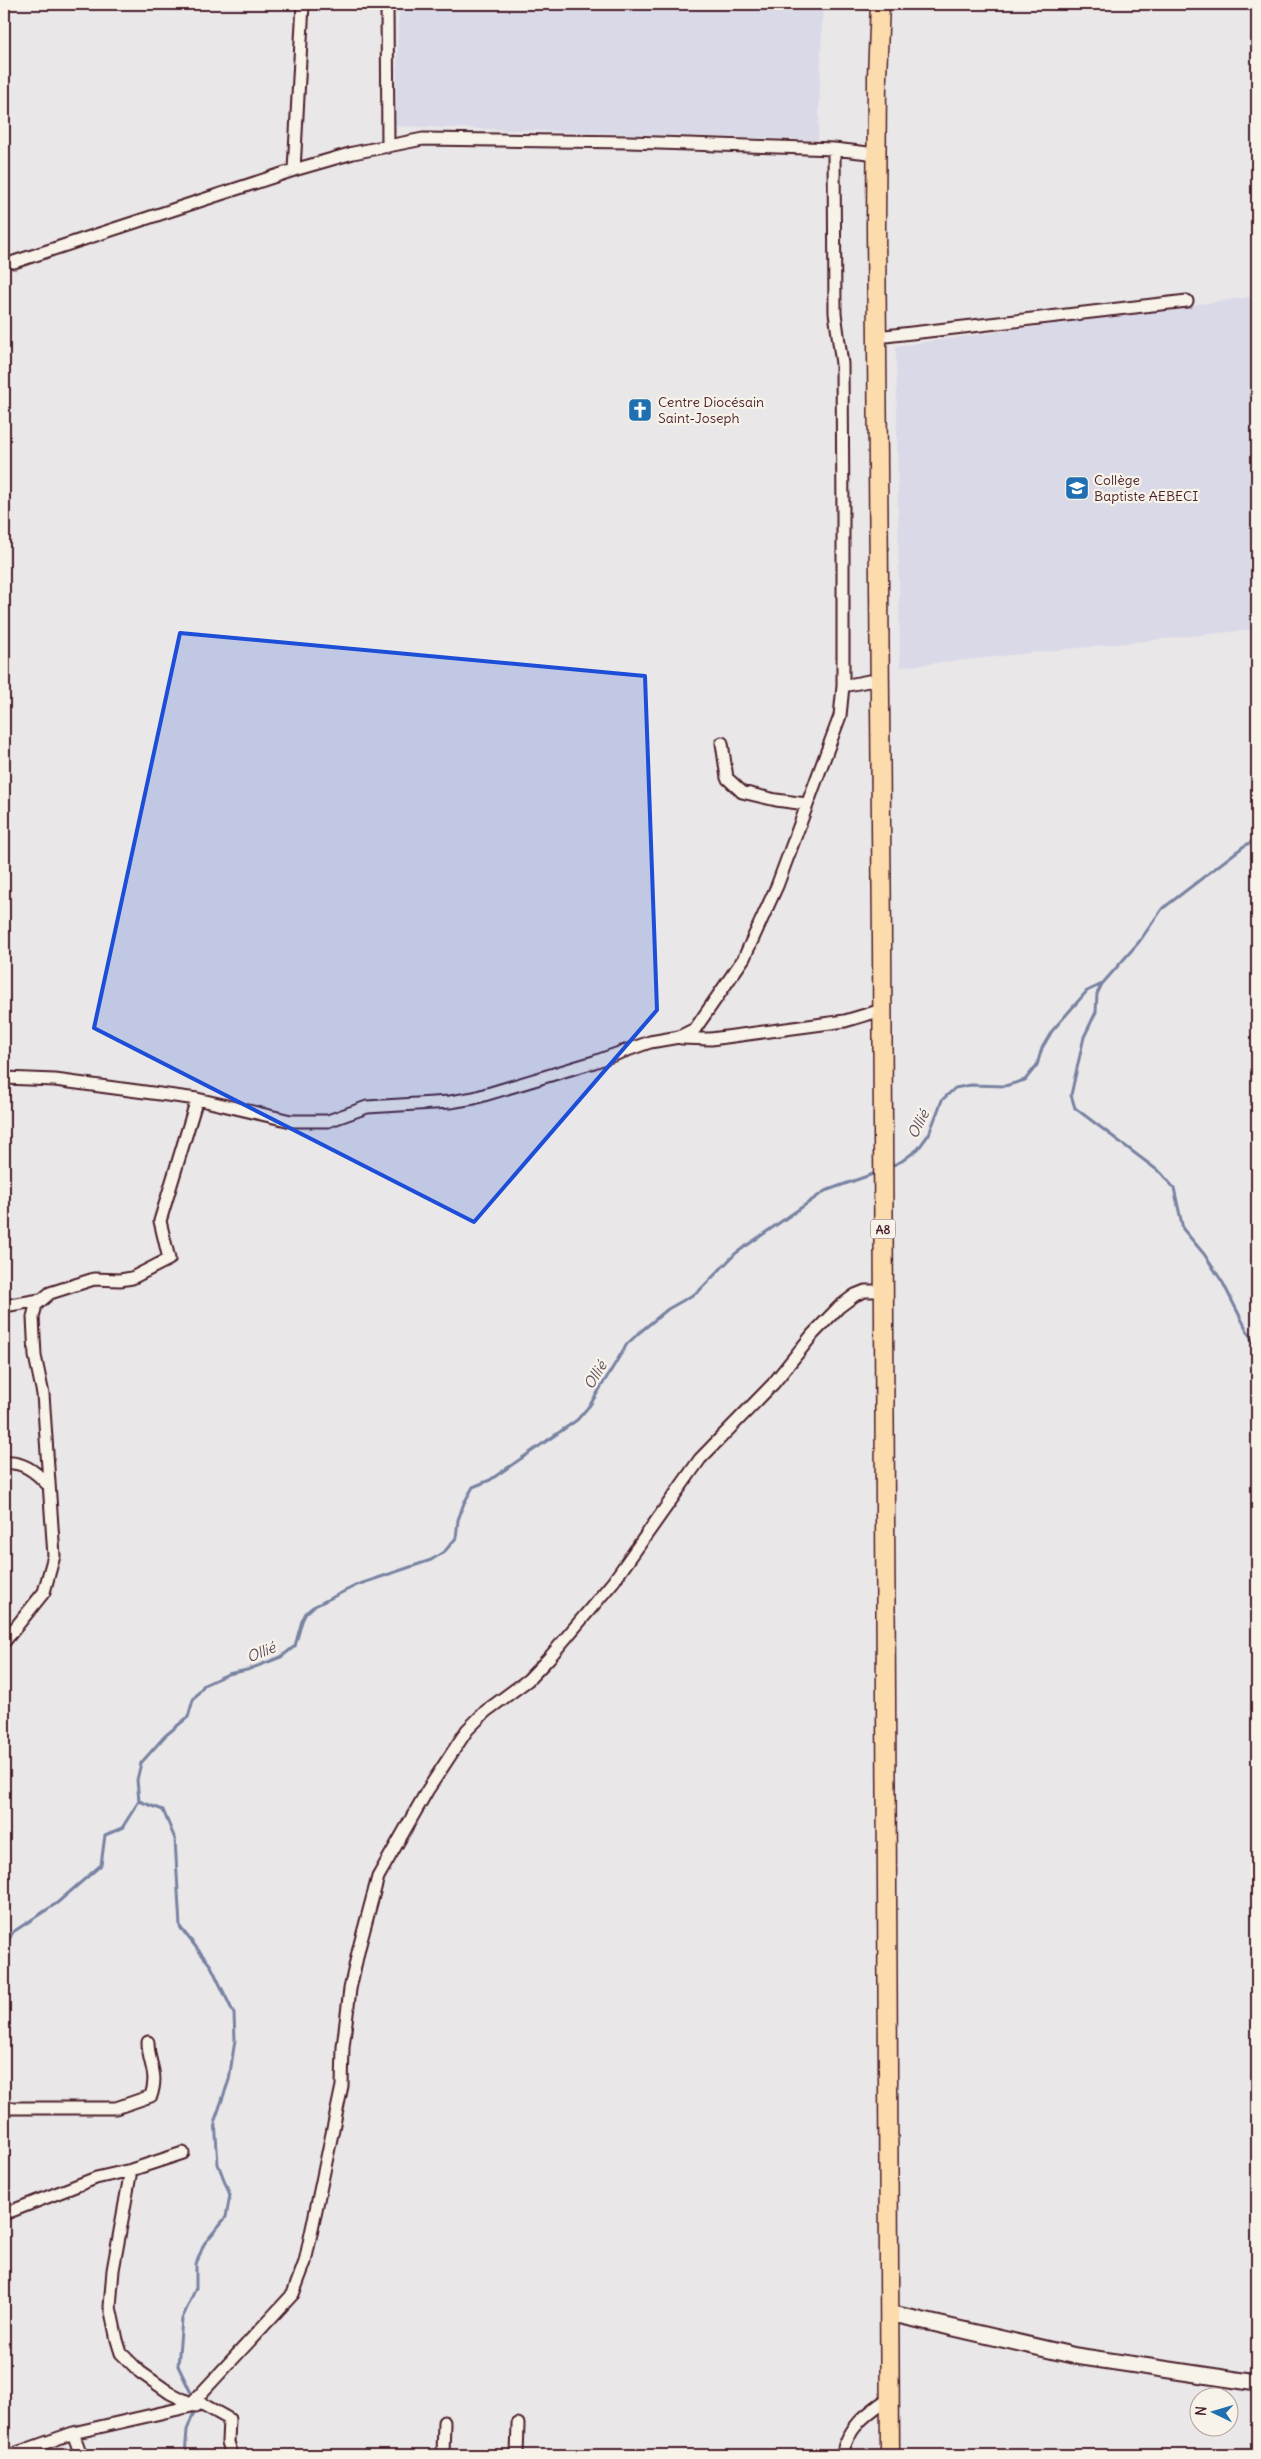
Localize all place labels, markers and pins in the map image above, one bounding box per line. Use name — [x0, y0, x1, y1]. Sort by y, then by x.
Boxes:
place label: Centre Diocésain Saint-Joseph — [658, 393, 764, 427]
church icon: Centre Diocésain Saint-Joseph — [627, 397, 653, 423]
place label: Collège Baptiste AEBECI — [1094, 471, 1198, 505]
school or university icon: Collège Baptiste AEBECI — [1064, 475, 1090, 501]

